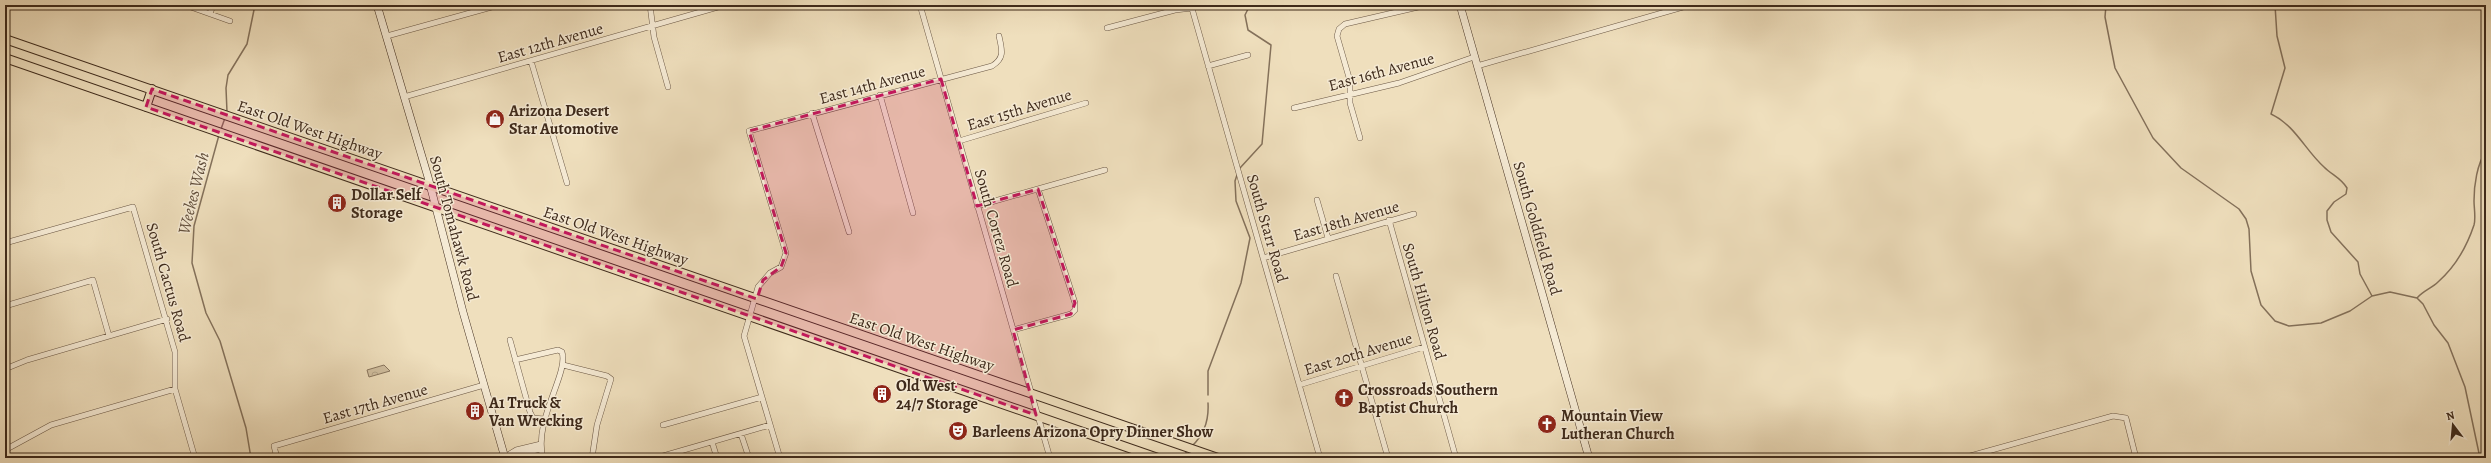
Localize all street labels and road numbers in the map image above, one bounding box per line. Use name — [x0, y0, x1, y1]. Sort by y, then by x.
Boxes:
street label: East 12th Avenue — [495, 17, 606, 69]
street label: East 16th Avenue — [1326, 47, 1437, 97]
street label: East 14th Avenue — [817, 60, 928, 110]
street label: East 15th Avenue — [964, 84, 1074, 136]
street label: East Old West Highway — [234, 95, 386, 165]
street label: South Tomahawk Road — [424, 153, 484, 304]
street label: South Goldfield Road — [1507, 159, 1567, 298]
street label: South Cortez Road — [969, 167, 1024, 290]
street label: South Starr Road — [1241, 172, 1293, 285]
street label: East 18th Avenue — [1291, 195, 1402, 247]
street label: East Old West Highway — [540, 201, 692, 271]
street label: South Cactus Road — [141, 220, 196, 345]
street label: South Hilton Road — [1397, 240, 1451, 363]
street label: East Old West Highway — [846, 307, 998, 377]
street label: East 20th Avenue — [1301, 327, 1415, 381]
street label: East 17th Avenue — [320, 378, 430, 429]

